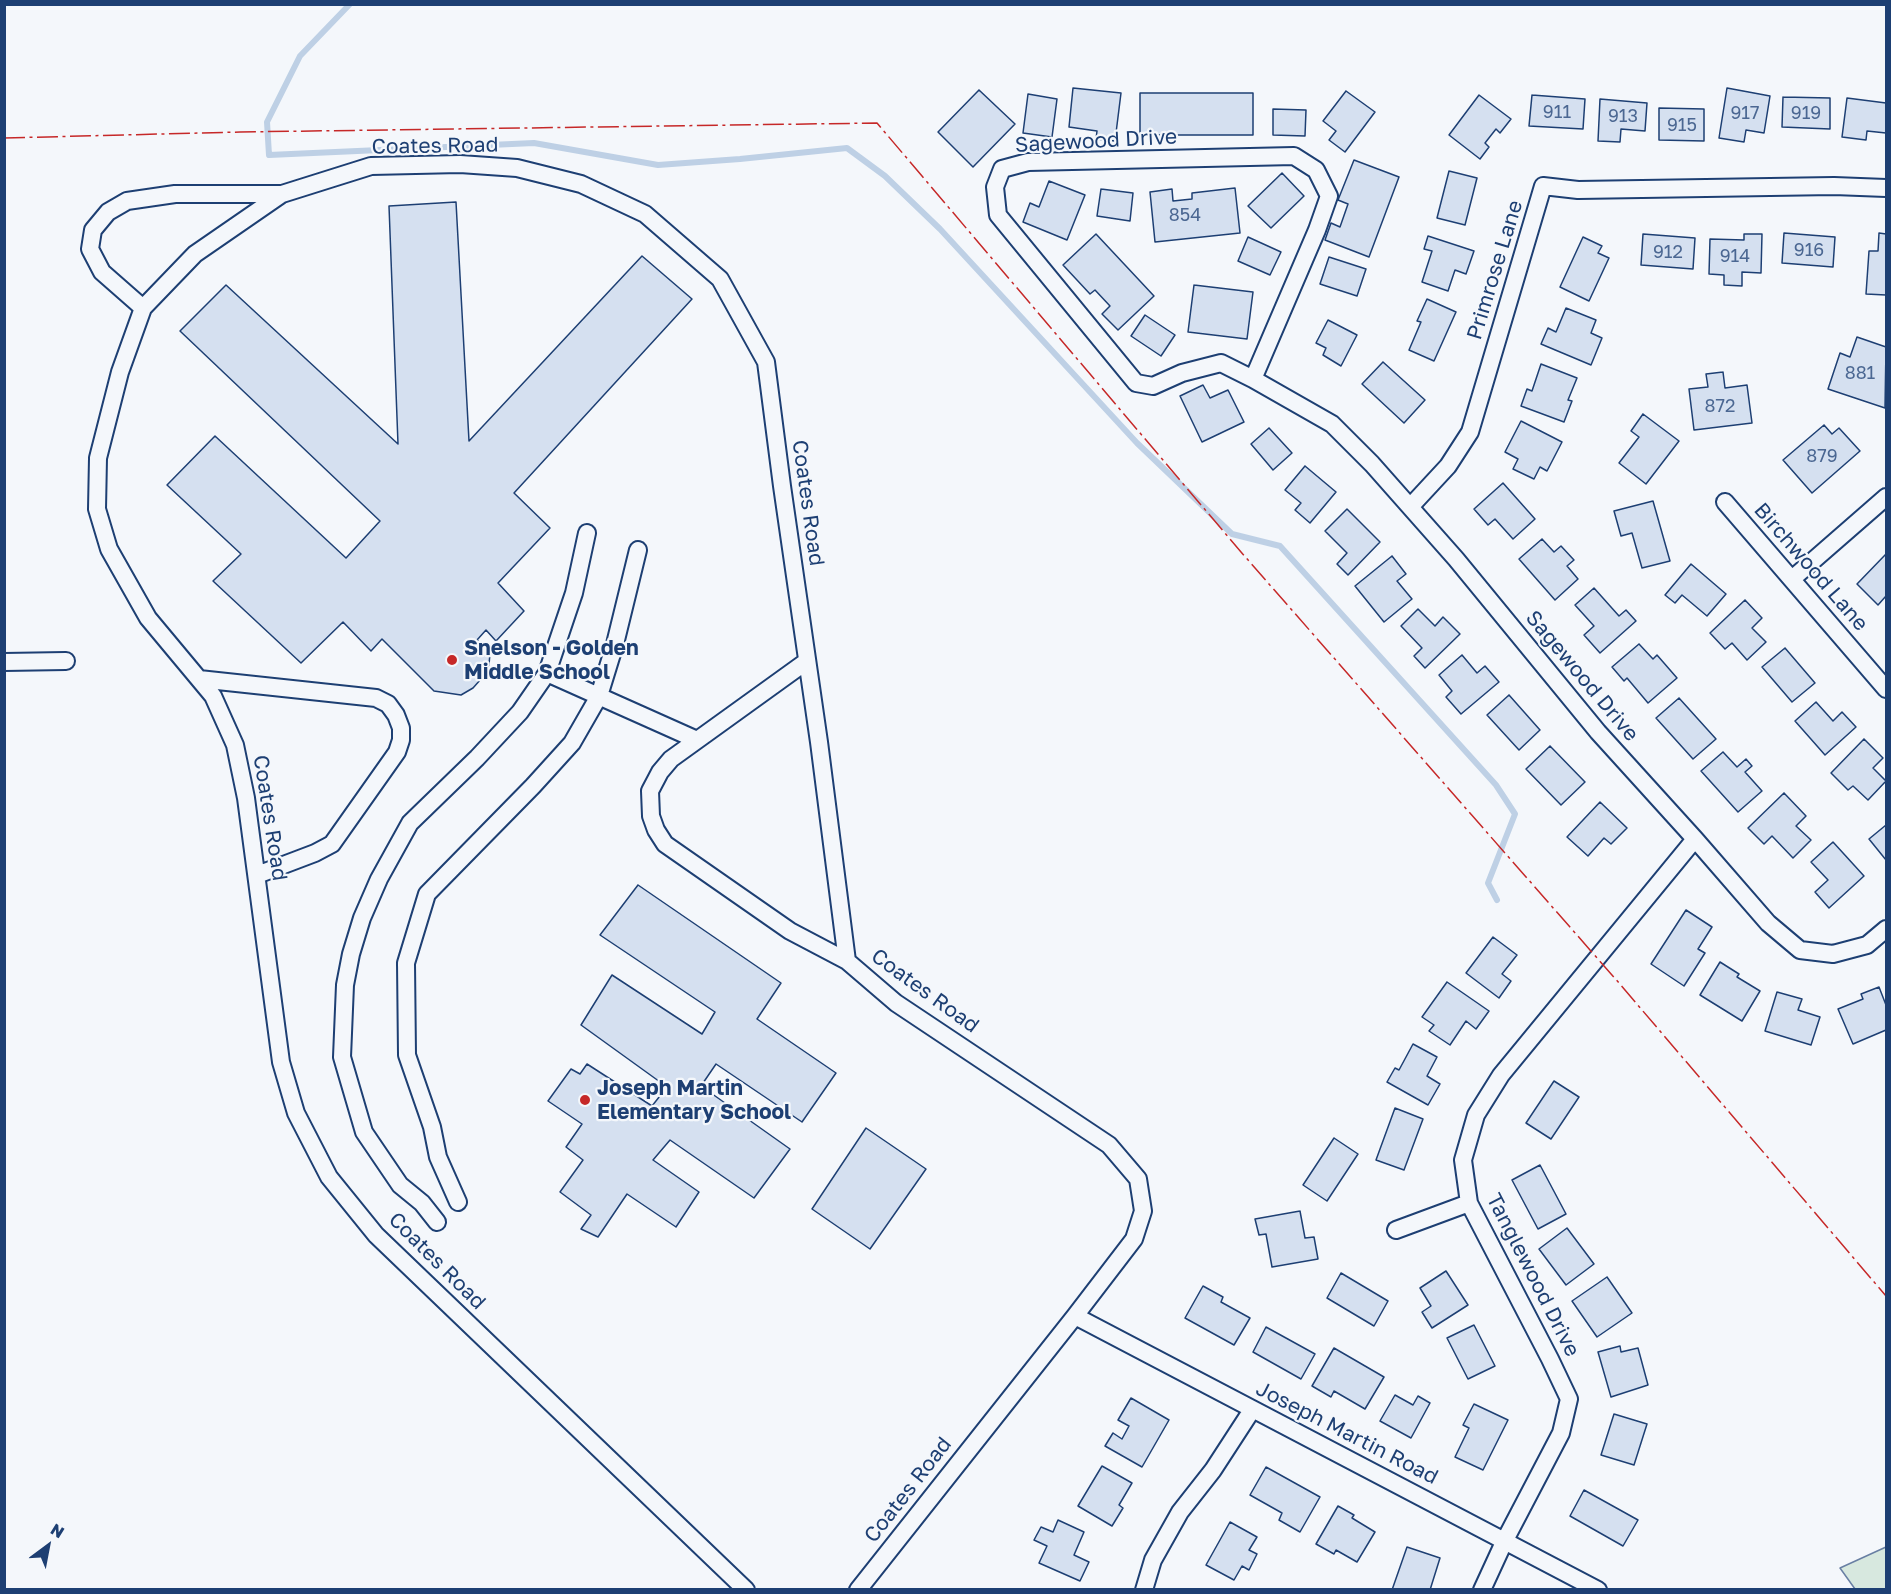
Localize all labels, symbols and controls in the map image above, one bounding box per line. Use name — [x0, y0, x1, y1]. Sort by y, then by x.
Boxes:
house number: 911 — [1543, 101, 1571, 123]
house number: 917 — [1730, 102, 1760, 124]
house number: 919 — [1791, 102, 1821, 124]
house number: 913 — [1608, 105, 1638, 127]
house number: 915 — [1667, 114, 1697, 136]
street label: Sagewood Drive — [1014, 124, 1178, 158]
street label: Coates Road — [371, 132, 499, 160]
street label: Primrose Lane — [1462, 197, 1528, 343]
house number: 854 — [1169, 204, 1201, 226]
house number: 916 — [1794, 239, 1824, 261]
house number: 912 — [1653, 241, 1683, 263]
house number: 914 — [1720, 245, 1750, 267]
house number: 881 — [1845, 362, 1875, 384]
house number: 872 — [1705, 395, 1735, 417]
street label: Coates Road — [787, 438, 829, 568]
house number: 879 — [1806, 445, 1838, 467]
street label: Birchwood Lane — [1749, 498, 1873, 636]
street label: Sagewood Drive — [1520, 606, 1644, 746]
place label: Snelson - Golden Middle School — [464, 635, 639, 685]
marker: Snelson - Golden Middle School — [445, 653, 459, 667]
street label: Coates Road — [248, 753, 292, 883]
street label: Coates Road — [866, 943, 984, 1039]
place label: Joseph Martin Elementary School — [597, 1075, 791, 1125]
marker: Joseph Martin Elementary School — [578, 1093, 592, 1107]
street label: Tanglewood Drive — [1481, 1189, 1585, 1361]
street label: Coates Road — [383, 1207, 491, 1315]
street label: Joseph Martin Road — [1252, 1376, 1442, 1490]
street label: Coates Road — [859, 1432, 957, 1548]
north arrow — [18, 1516, 78, 1576]
text: N — [47, 1519, 68, 1542]

